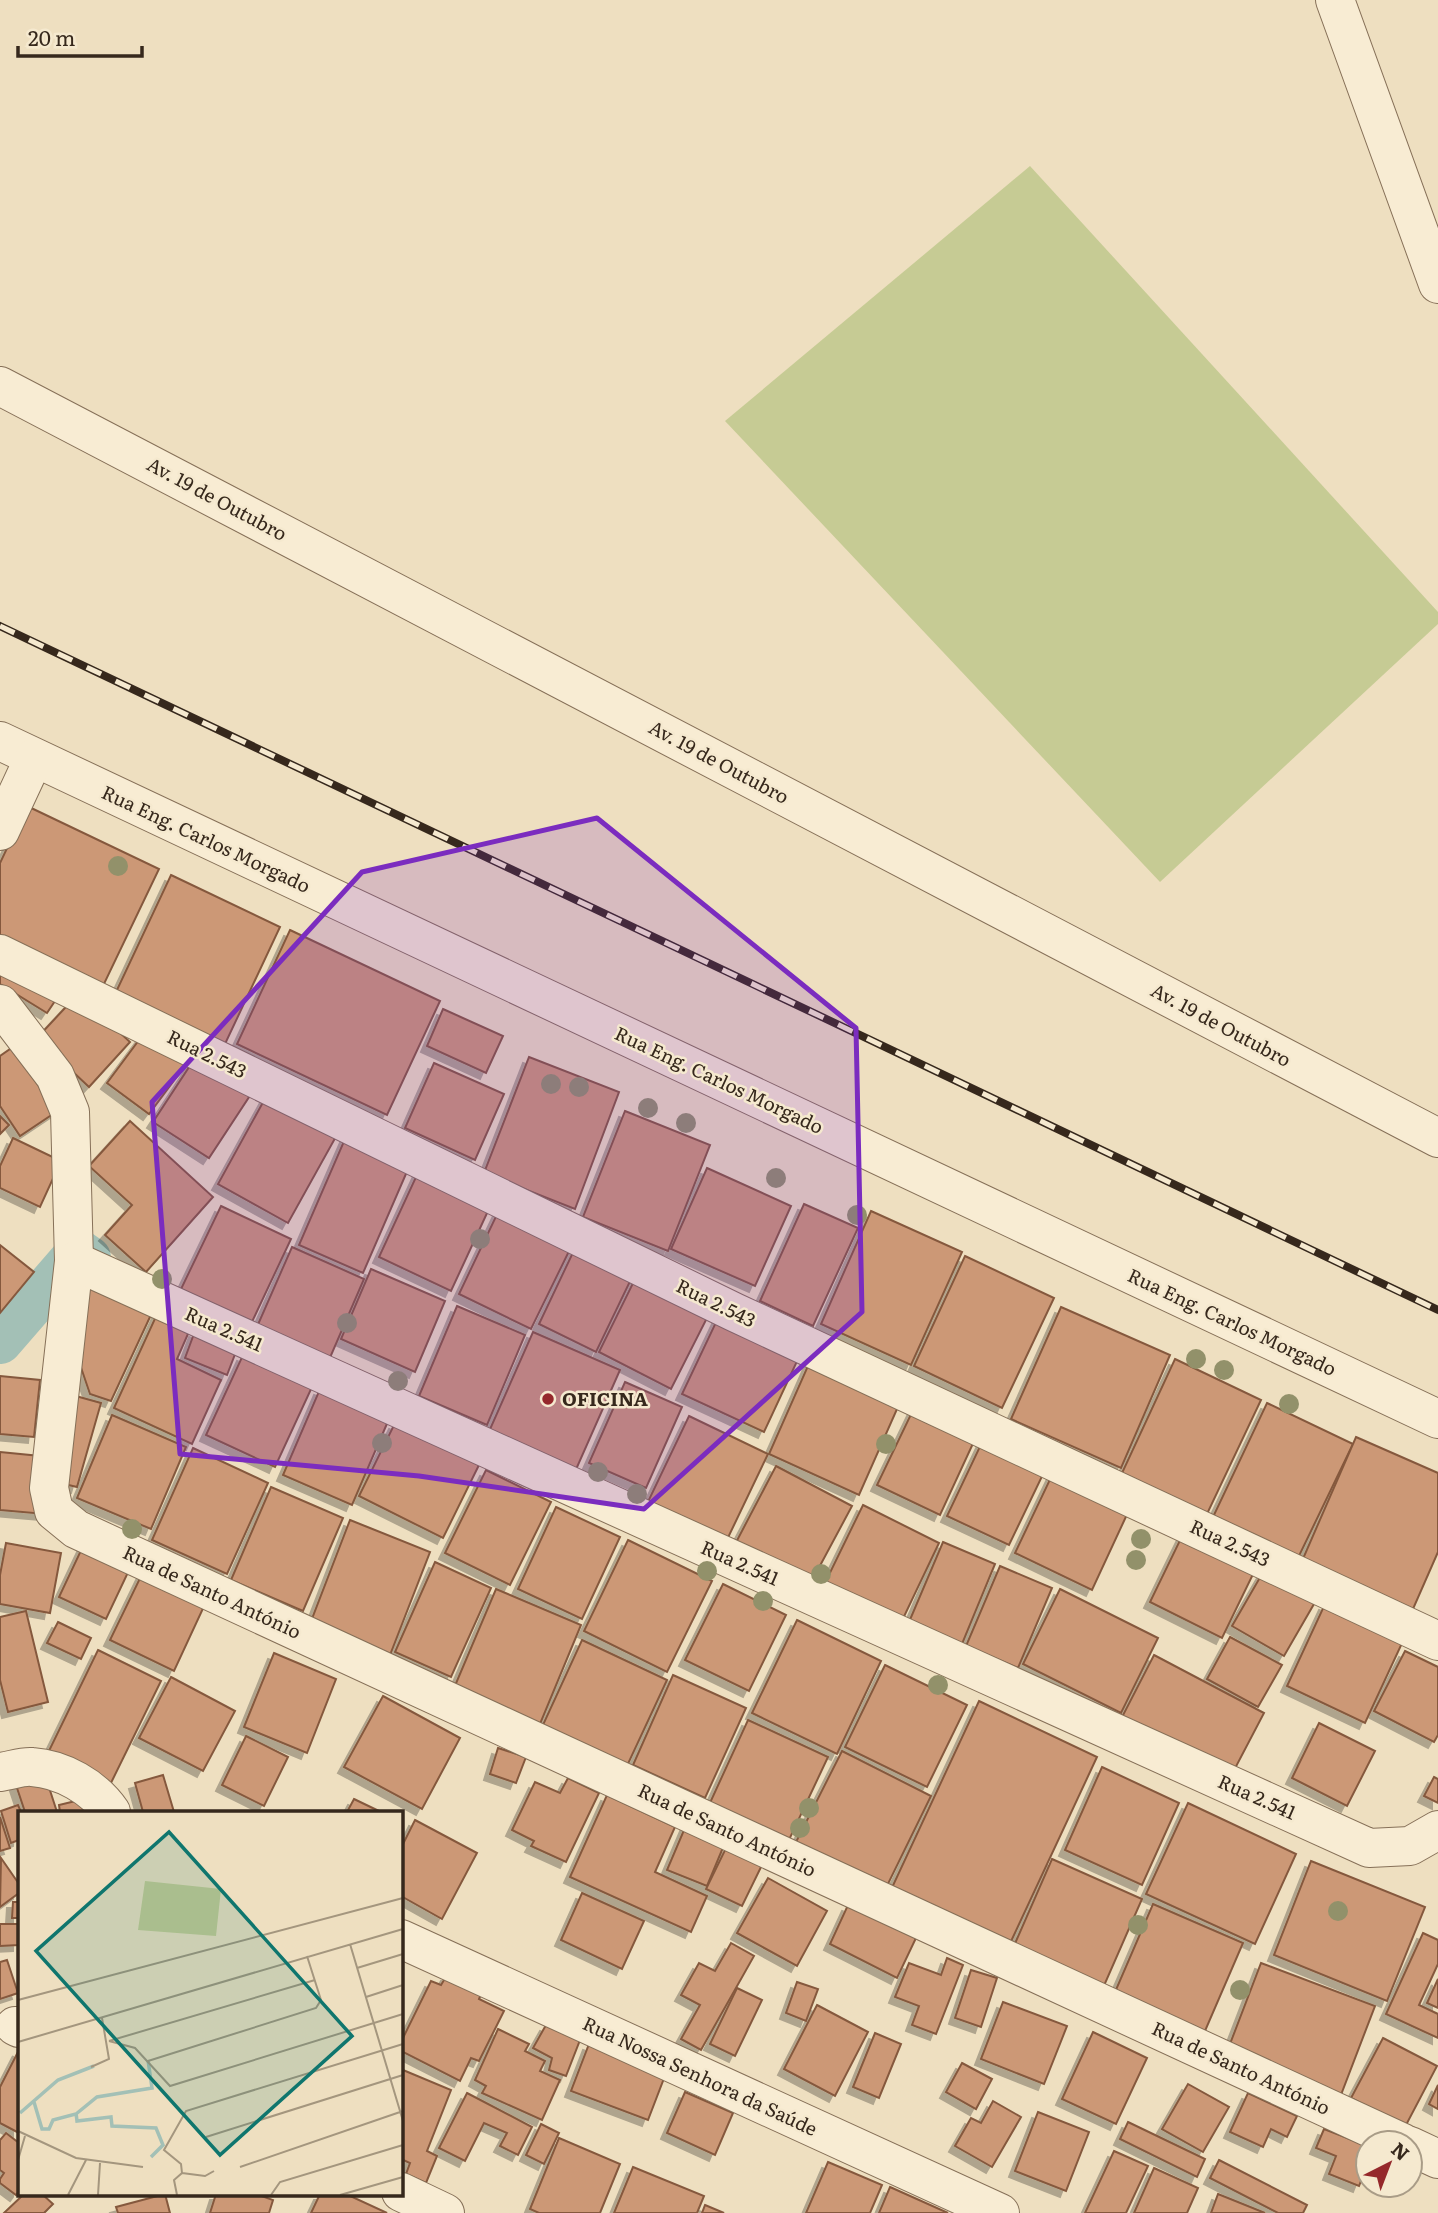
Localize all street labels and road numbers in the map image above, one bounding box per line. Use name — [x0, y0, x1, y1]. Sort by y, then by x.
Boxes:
street label: Av. 19 de Outubro — [143, 449, 292, 547]
street label: Av. 19 de Outubro — [645, 712, 794, 810]
street label: Rua Eng. Carlos Morgado — [97, 777, 315, 899]
street label: Av. 19 de Outubro — [1147, 975, 1296, 1073]
street label: Rua Eng. Carlos Morgado — [610, 1018, 828, 1140]
street label: Rua 2.543 — [163, 1022, 252, 1084]
street label: Rua Eng. Carlos Morgado — [1123, 1260, 1341, 1382]
street label: Rua 2.543 — [672, 1271, 761, 1333]
street label: Rua 2.541 — [181, 1298, 268, 1358]
street label: Rua 2.543 — [1186, 1511, 1275, 1573]
street label: Rua 2.541 — [697, 1532, 784, 1592]
street label: Rua de Santo António — [119, 1537, 306, 1645]
street label: Rua 2.541 — [1214, 1766, 1301, 1826]
street label: Rua de Santo António — [634, 1775, 821, 1883]
street label: Rua Nossa Senhora da Saúde — [578, 2008, 822, 2142]
street label: Rua de Santo António — [1148, 2013, 1335, 2121]

